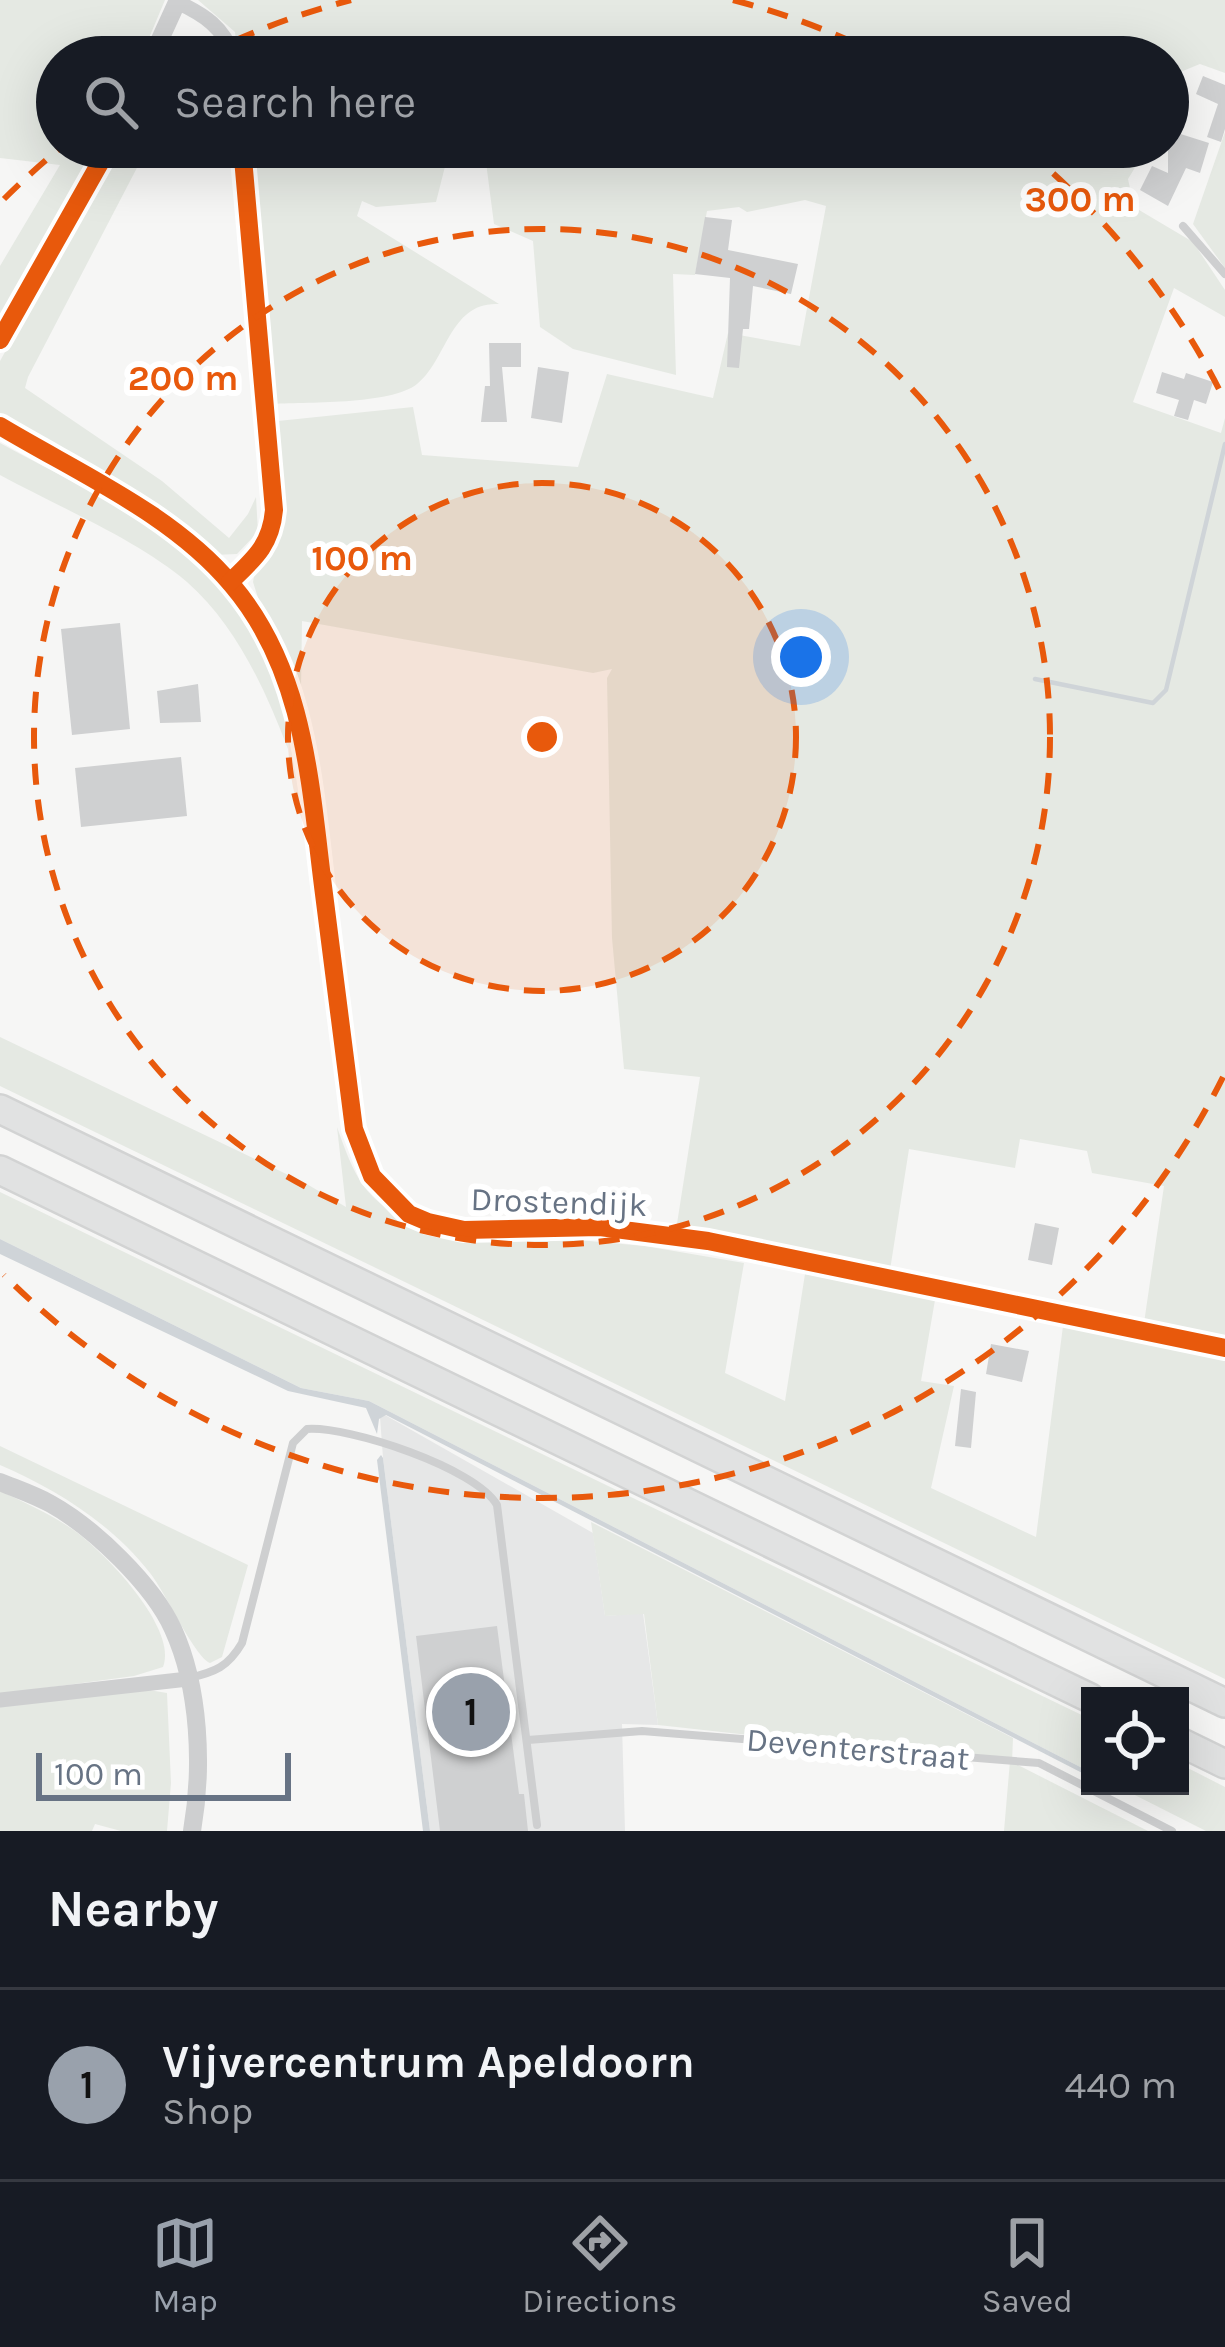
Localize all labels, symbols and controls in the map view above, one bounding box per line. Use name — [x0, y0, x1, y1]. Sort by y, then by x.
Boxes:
search box — [36, 36, 1189, 168]
icon: search — [78, 69, 144, 135]
text: Search here — [174, 76, 416, 128]
text: 300 m — [1024, 178, 1136, 220]
text: 200 m — [128, 357, 238, 399]
text: 100 m — [311, 537, 413, 579]
your location — [771, 627, 831, 687]
centre of rings — [521, 716, 563, 758]
street label: Drostendijk — [470, 1180, 648, 1224]
pin: 1 — [432, 1667, 510, 1757]
map controls — [1081, 1687, 1189, 1795]
button: locate — [1081, 1687, 1189, 1795]
street label: Deventerstraat — [745, 1720, 971, 1778]
scale bar — [36, 1747, 291, 1800]
text: 100 m — [54, 1755, 143, 1793]
text: Nearby — [48, 1879, 218, 1939]
text: Vijvercentrum Apeldoorn — [162, 2036, 695, 2088]
text: 1 — [80, 2062, 94, 2108]
text: 440 m — [1065, 2062, 1177, 2108]
text: Shop — [162, 2088, 253, 2134]
tab: Map — [152, 2210, 218, 2320]
tab: Directions — [522, 2210, 677, 2320]
tab: Saved — [982, 2210, 1073, 2320]

